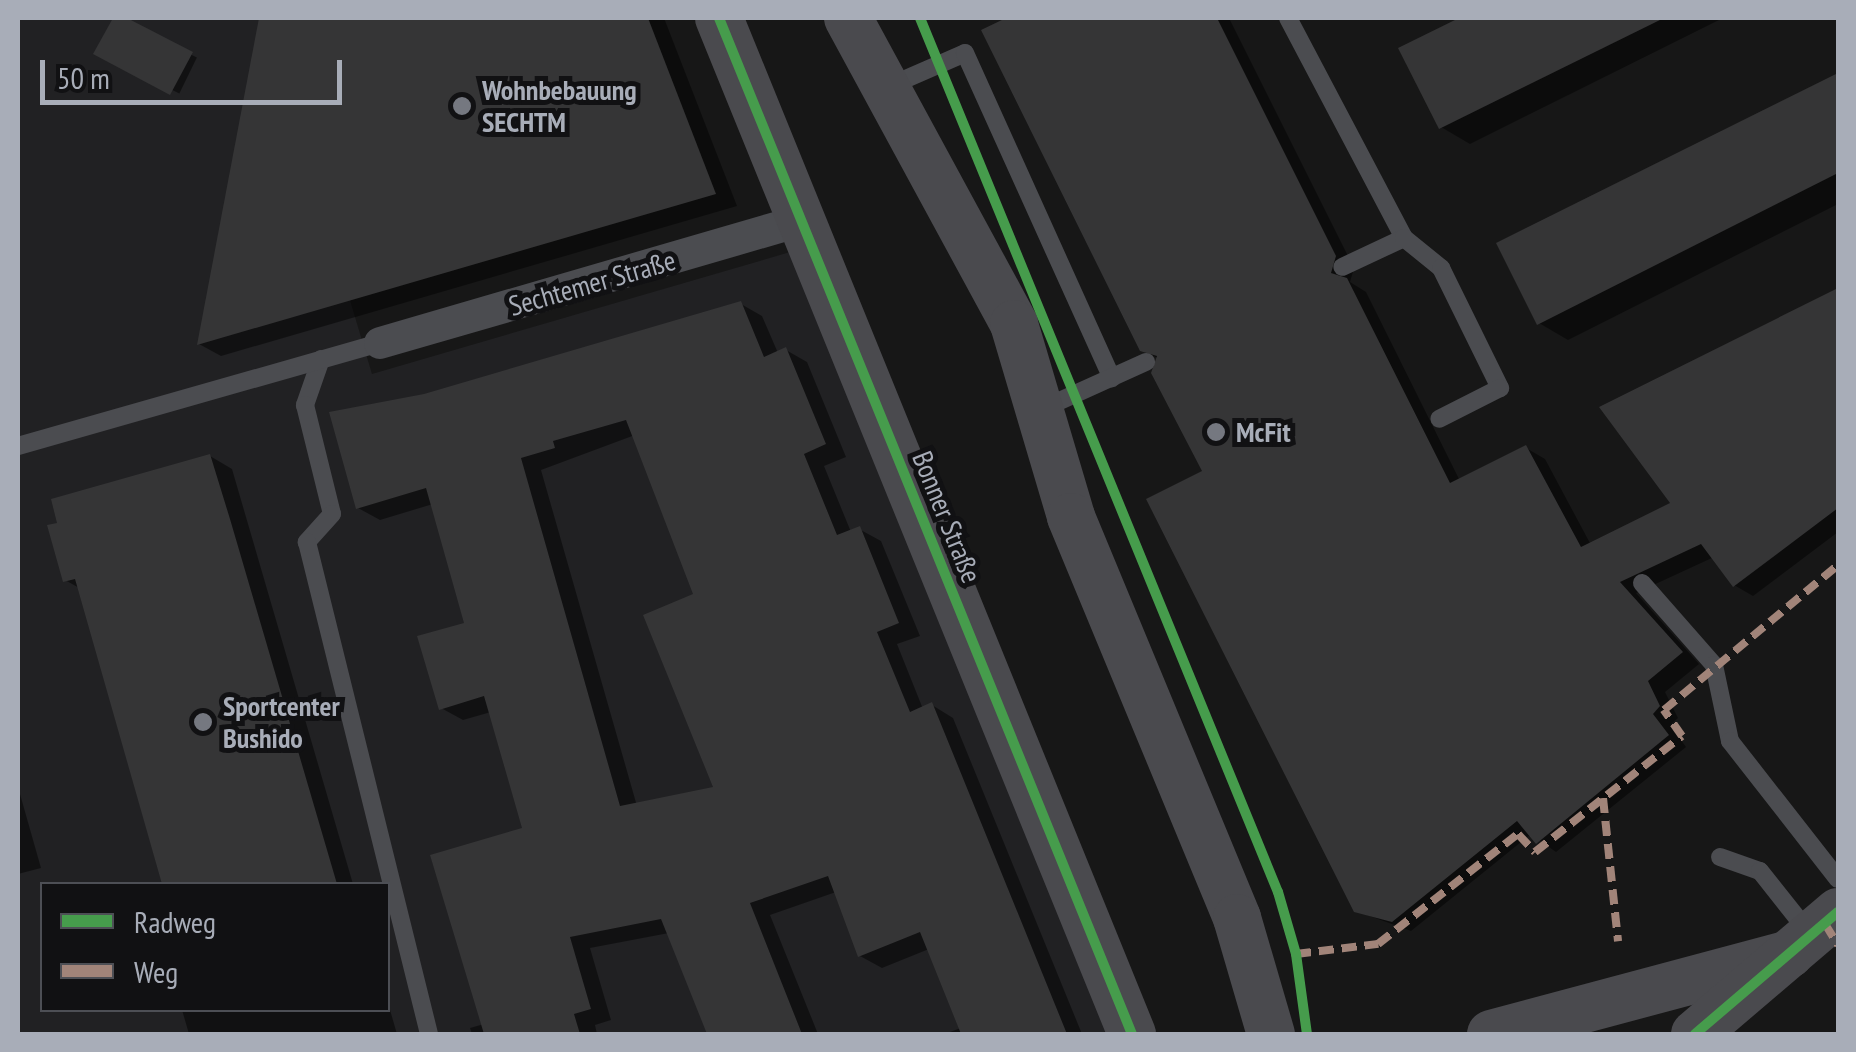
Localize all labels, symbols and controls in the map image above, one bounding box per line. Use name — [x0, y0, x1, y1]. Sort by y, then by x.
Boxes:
scale bar — [45, 40, 348, 102]
text: 50 m — [57, 58, 110, 97]
place label: Wohnbebauung SECHTM — [482, 73, 637, 139]
marker: Wohnbebauung SECHTM — [451, 95, 473, 117]
street label: Sechtemer Straße — [505, 243, 679, 323]
place label: McFit — [1236, 415, 1291, 449]
marker: McFit — [1205, 421, 1227, 443]
street label: Bonner Straße — [905, 446, 989, 588]
place label: Sportcenter Bushido — [223, 689, 340, 755]
marker: Sportcenter Bushido — [192, 711, 214, 733]
legend — [40, 882, 390, 1012]
text: Radweg — [134, 902, 216, 941]
text: Weg — [134, 952, 178, 991]

